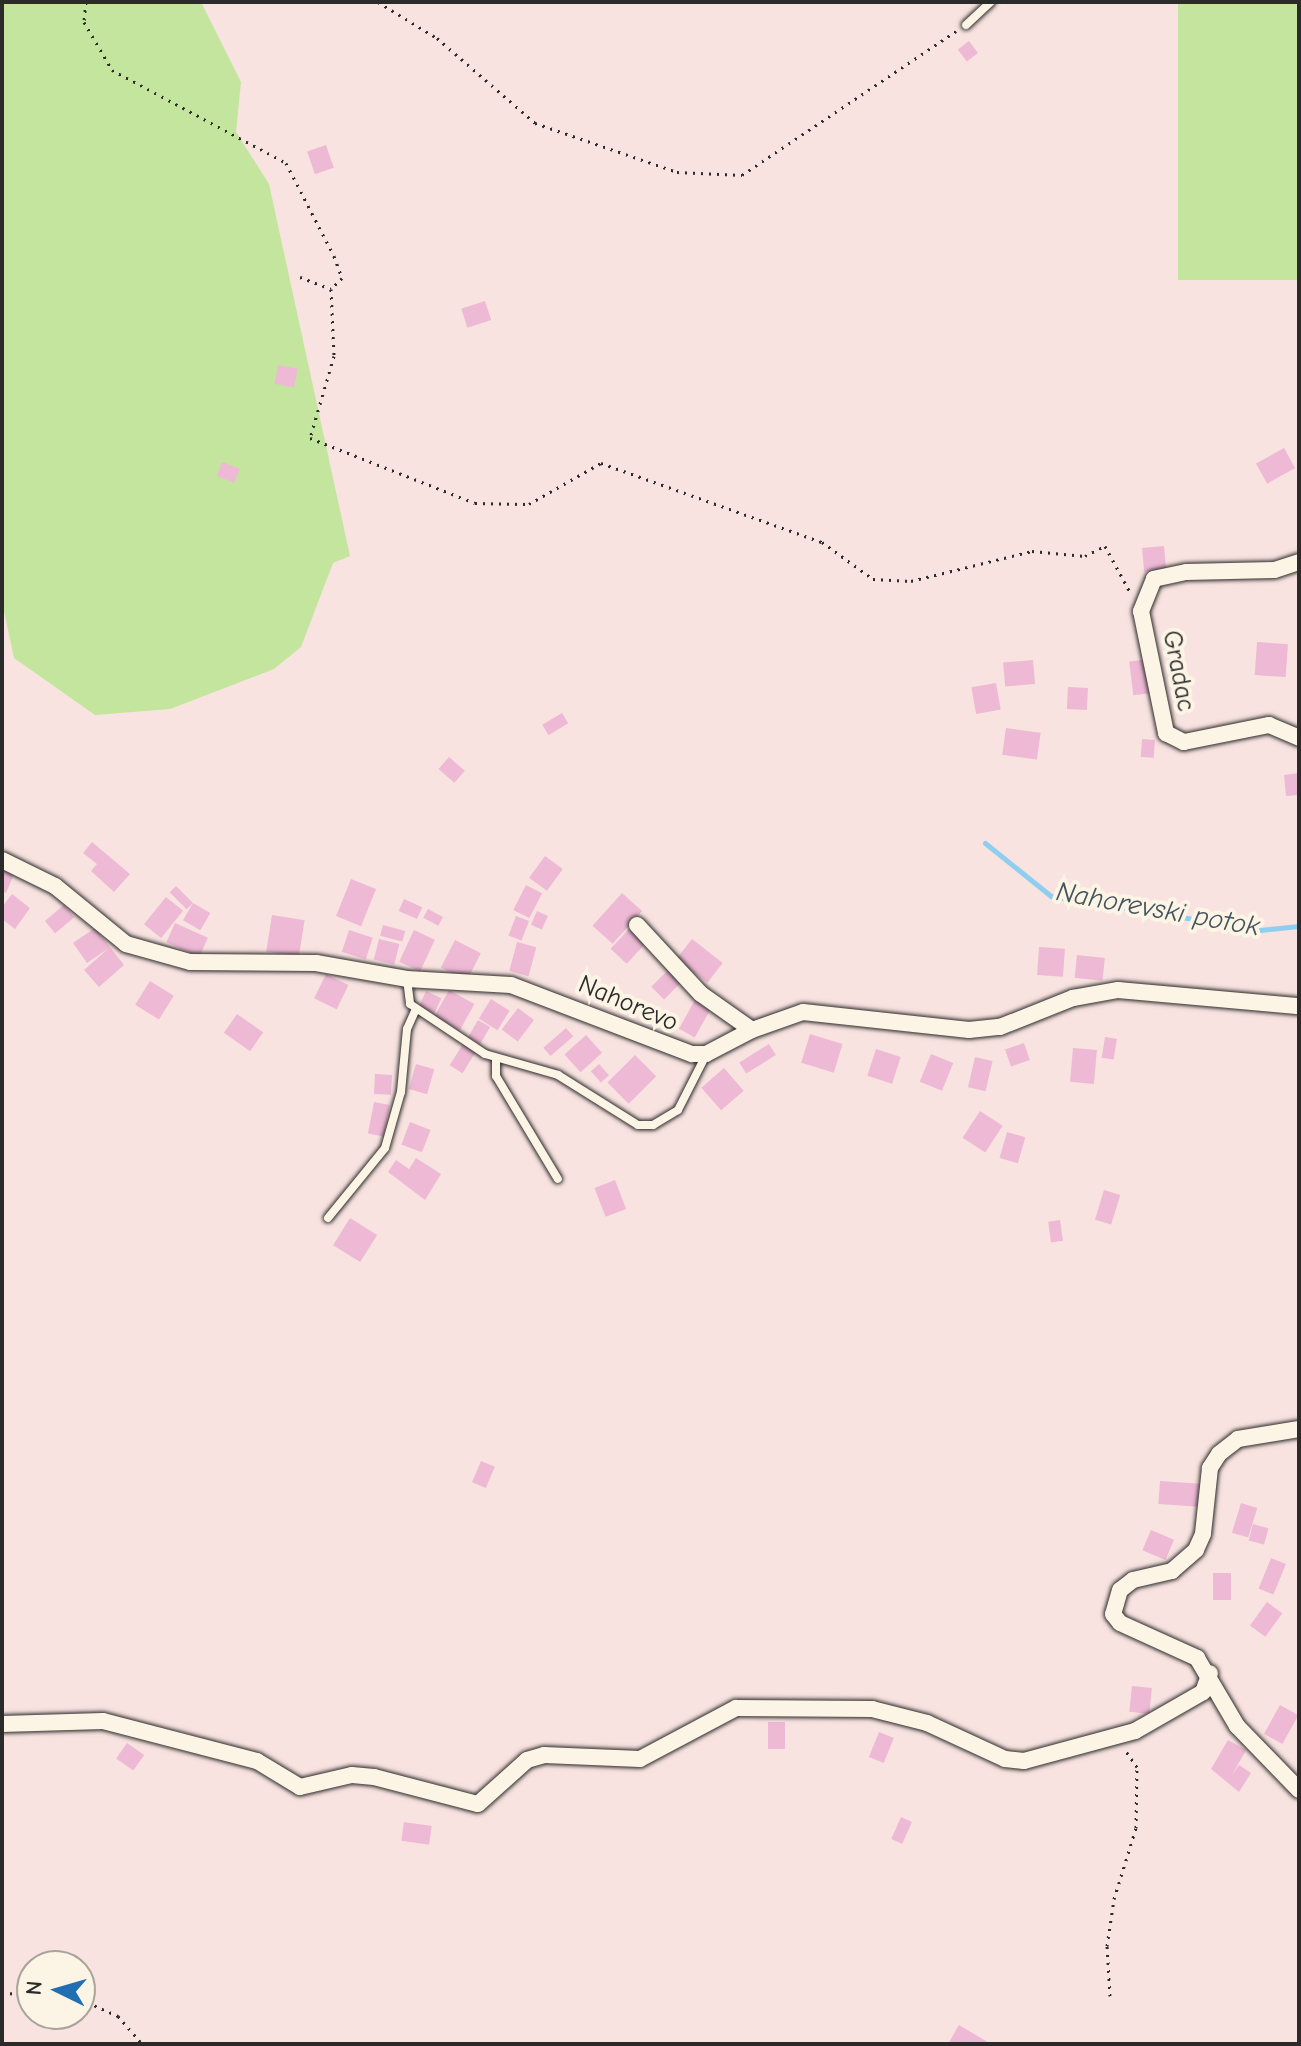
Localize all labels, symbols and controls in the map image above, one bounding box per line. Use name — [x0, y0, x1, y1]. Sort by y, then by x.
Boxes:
street label: Gradac — [1155, 628, 1201, 714]
water label: Nahorevski potok — [1054, 875, 1262, 943]
street label: Nahorevo — [573, 969, 683, 1039]
north arrow — [16, 1950, 96, 2030]
text: N — [21, 1980, 48, 1996]

